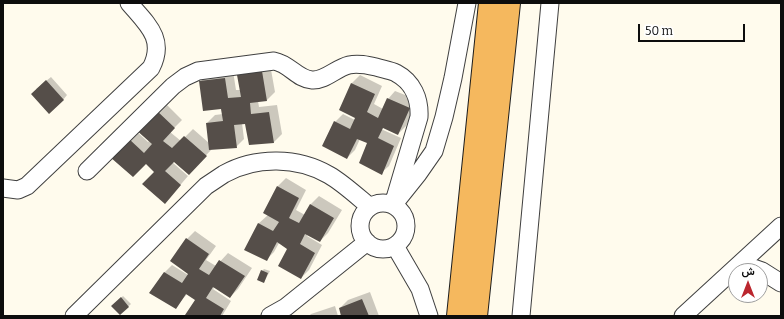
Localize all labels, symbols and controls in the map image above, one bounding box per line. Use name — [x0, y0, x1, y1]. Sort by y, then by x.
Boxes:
scale bar — [640, 16, 747, 42]
text: 50 m — [645, 24, 673, 38]
north arrow — [728, 263, 768, 303]
text: ش — [741, 265, 755, 278]

